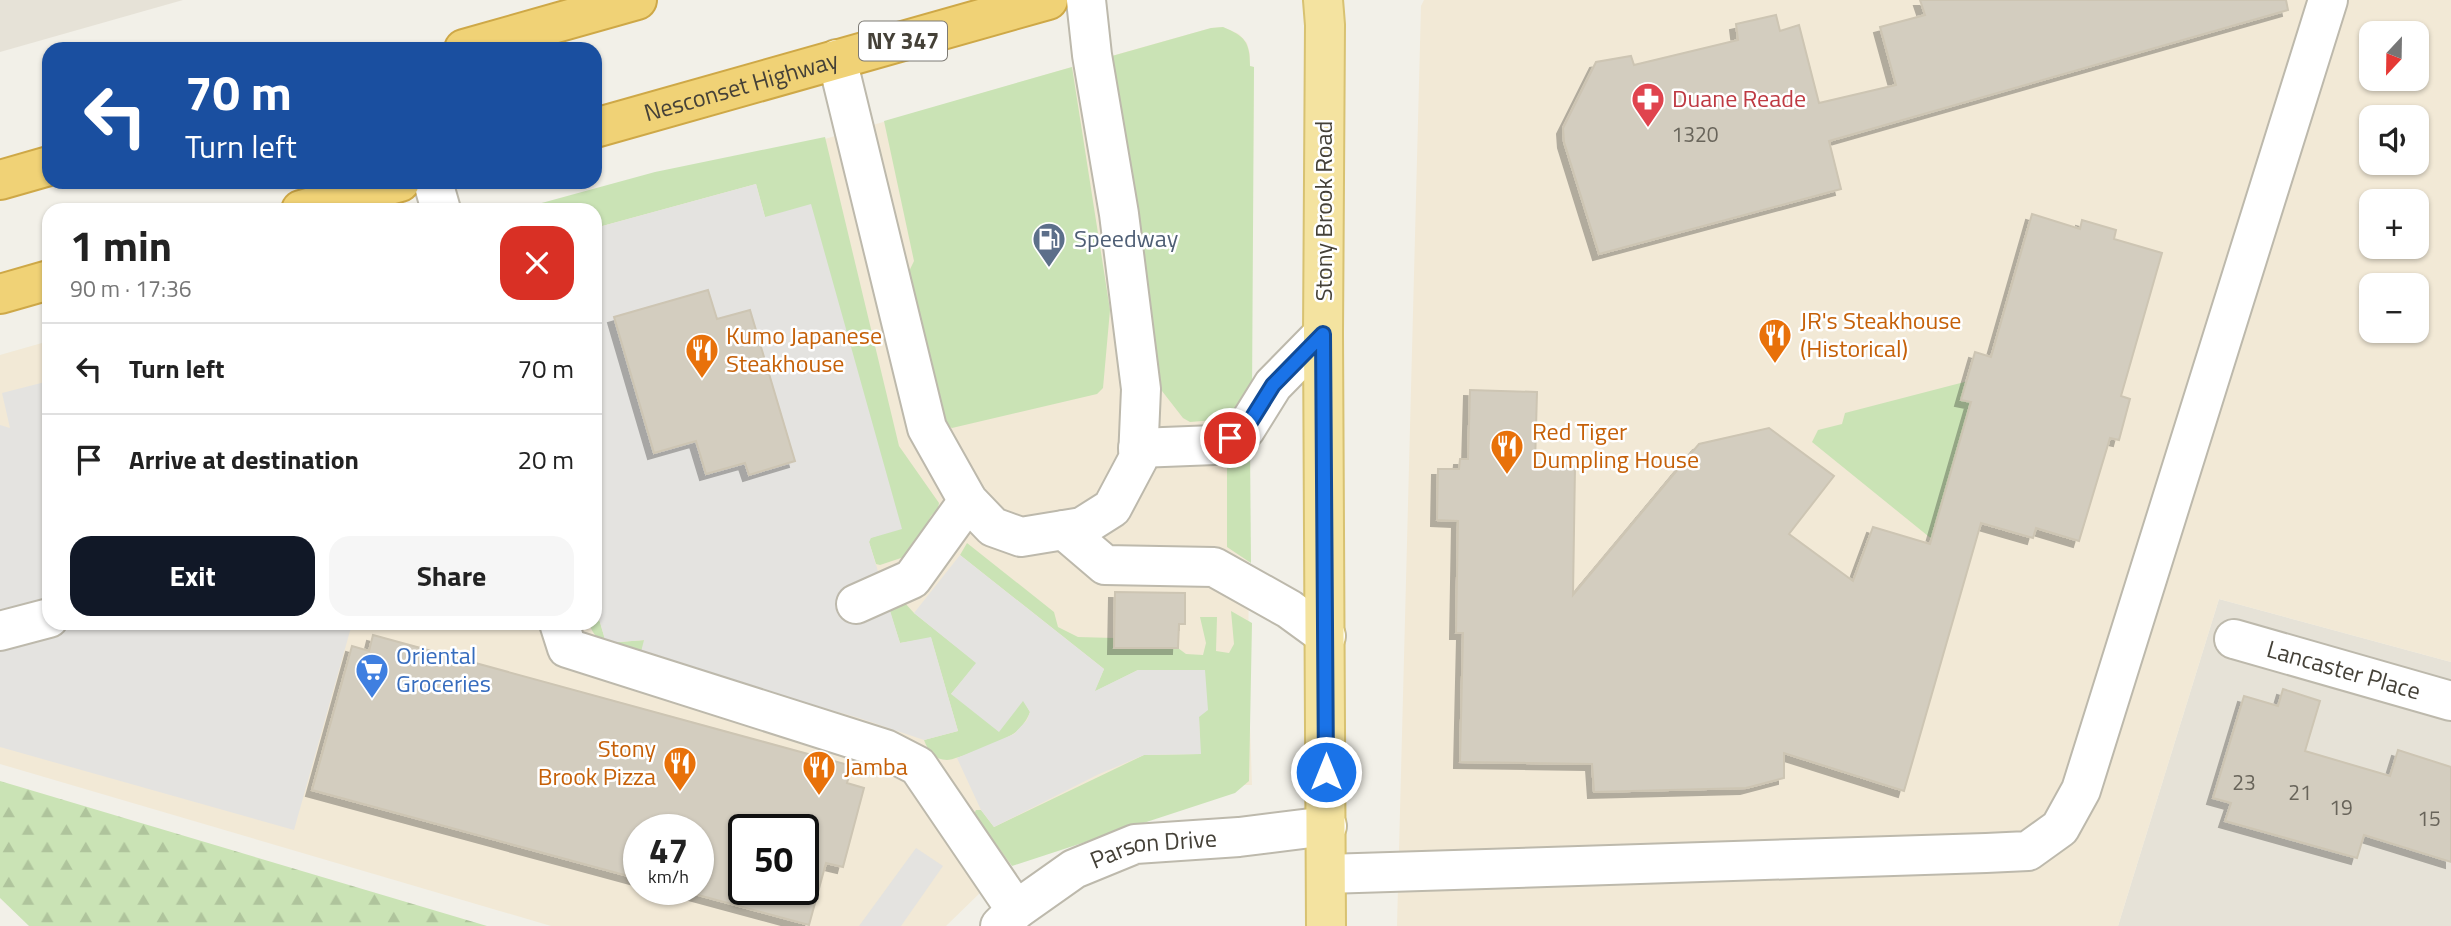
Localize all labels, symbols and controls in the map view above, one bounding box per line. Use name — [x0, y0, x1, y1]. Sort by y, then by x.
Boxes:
north arrow — [2359, 21, 2429, 91]
map controls — [2359, 21, 2429, 343]
road number: NY 347 — [859, 22, 947, 60]
street label: Nesconset Highway — [640, 41, 843, 130]
text: 70 m — [185, 54, 292, 129]
icon: left — [70, 70, 161, 161]
pharmacy icon: Duane Reade — [1629, 80, 1667, 129]
place label: Duane Reade — [1672, 80, 1806, 116]
button: sound — [2359, 105, 2429, 175]
house number: 1320 — [1671, 118, 1719, 150]
street label: Stony Brook Road — [1305, 121, 1341, 301]
text: Turn left — [185, 122, 297, 170]
button: + — [2359, 189, 2429, 259]
text: 1 min — [70, 213, 172, 277]
fuel station icon: Speedway — [1030, 220, 1068, 269]
place label: Speedway — [1074, 220, 1179, 256]
button: close — [500, 226, 574, 300]
text: 90 m · 17:36 — [70, 271, 192, 306]
button: − — [2359, 273, 2429, 343]
place label: JR's Steakhouse (Historical) — [1800, 302, 1961, 366]
restaurant icon: JR's Steakhouse (Historical) — [1756, 316, 1794, 365]
place label: Kumo Japanese Steakhouse — [726, 317, 882, 381]
restaurant icon: Kumo Japanese Steakhouse — [683, 331, 721, 380]
text: Turn left — [129, 349, 224, 388]
text: 70 m — [517, 349, 574, 388]
icon: left — [70, 350, 108, 388]
pin — [1200, 408, 1260, 468]
place label: Red Tiger Dumpling House — [1532, 413, 1699, 477]
icon: arrive — [1211, 419, 1249, 457]
restaurant icon: Red Tiger Dumpling House — [1488, 427, 1526, 476]
text: Arrive at destination — [129, 440, 359, 479]
text: 20 m — [517, 440, 574, 479]
icon: arrive — [70, 441, 108, 479]
button: Exit — [70, 536, 315, 616]
button: Share — [329, 536, 574, 616]
street label: Lancaster Place — [2263, 630, 2425, 708]
place label: Oriental Groceries — [396, 637, 491, 701]
supermarket icon: Oriental Groceries — [353, 651, 391, 700]
place label: Stony Brook Pizza — [538, 730, 656, 794]
position arrow — [1289, 735, 1363, 809]
restaurant icon: Stony Brook Pizza — [661, 744, 699, 793]
restaurant icon: Jamba — [800, 748, 838, 797]
place label: Jamba — [844, 748, 908, 784]
house number: 23 — [2232, 766, 2256, 798]
house number: 21 — [2288, 776, 2312, 808]
house number: 19 — [2329, 791, 2353, 823]
house number: 15 — [2417, 802, 2441, 834]
speed limit sign: 50 — [728, 814, 819, 905]
street label: Parson Drive — [1084, 820, 1218, 878]
text: 47 — [649, 823, 688, 877]
text: km/h — [648, 863, 689, 890]

